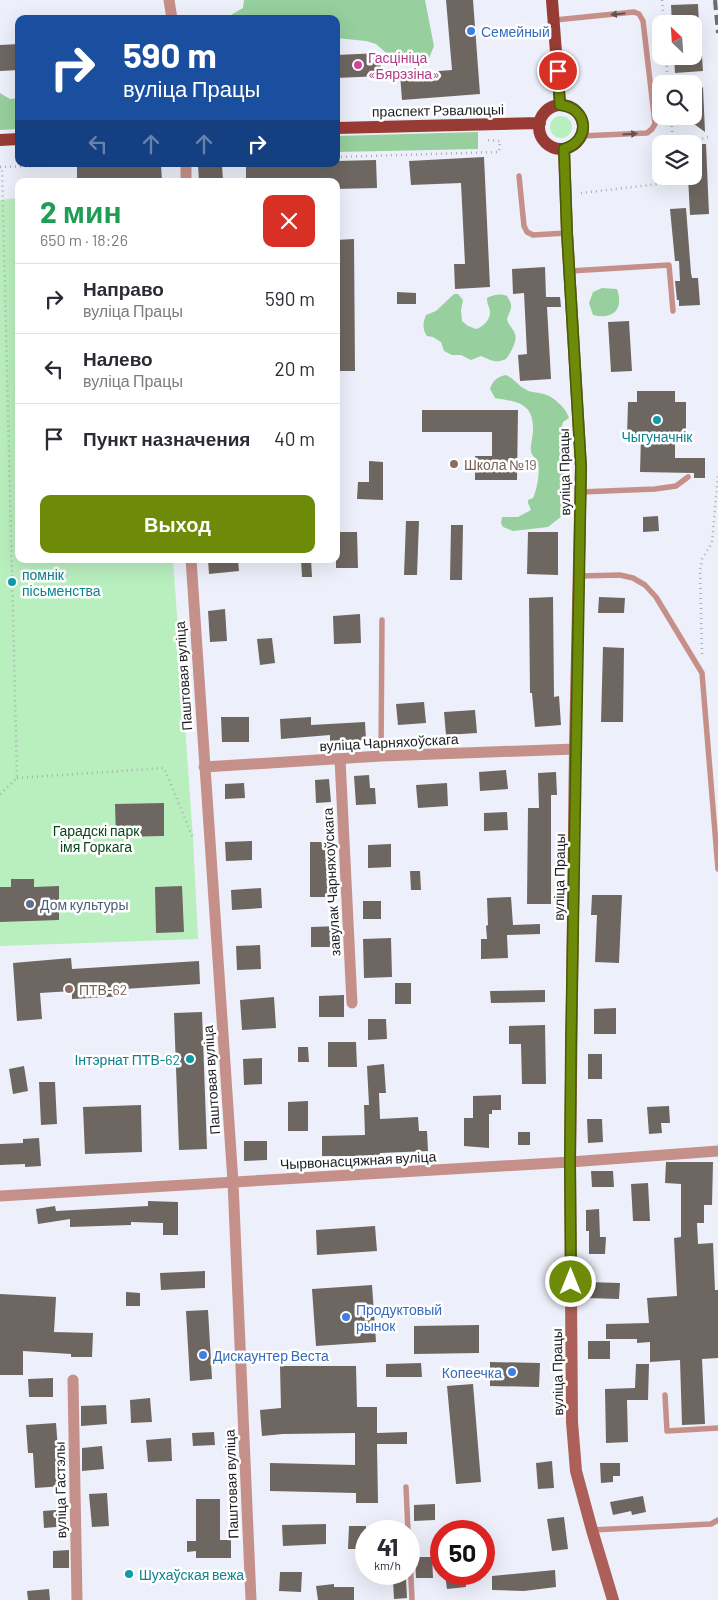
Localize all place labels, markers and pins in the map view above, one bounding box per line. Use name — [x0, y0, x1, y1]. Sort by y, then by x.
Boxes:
place label: Семейный — [481, 23, 550, 40]
marker: Семейный — [465, 25, 477, 37]
place label: Гасцініца «Бярэзіна» — [368, 49, 440, 82]
pin — [537, 50, 579, 92]
marker: Гасцініца «Бярэзіна» — [352, 59, 364, 71]
marker: Чыгуначнік — [651, 414, 663, 426]
place label: Чыгуначнік — [622, 428, 693, 445]
place label: Школа №19 — [464, 456, 537, 473]
marker: Школа №19 — [448, 458, 460, 470]
place label: помнік пісьменства — [22, 566, 101, 599]
marker: помнік пісьменства — [6, 576, 18, 588]
place label: Дом культуры — [40, 896, 128, 913]
marker: Дом культуры — [24, 898, 36, 910]
place label: ПТВ-62 — [79, 981, 127, 998]
marker: ПТВ-62 — [63, 983, 75, 995]
place label: Інтэрнат ПТВ-62 — [74, 1051, 180, 1068]
marker: Інтэрнат ПТВ-62 — [184, 1053, 196, 1065]
place label: Продуктовый рынок — [356, 1301, 442, 1334]
marker: Продуктовый рынок — [340, 1311, 352, 1323]
place label: Дискаунтер Веста — [213, 1347, 329, 1364]
marker: Дискаунтер Веста — [197, 1349, 209, 1361]
place label: Копеечка — [442, 1364, 502, 1381]
marker: Копеечка — [506, 1366, 518, 1378]
place label: Шухаўская вежа — [139, 1566, 244, 1583]
marker: Шухаўская вежа — [123, 1568, 135, 1580]

